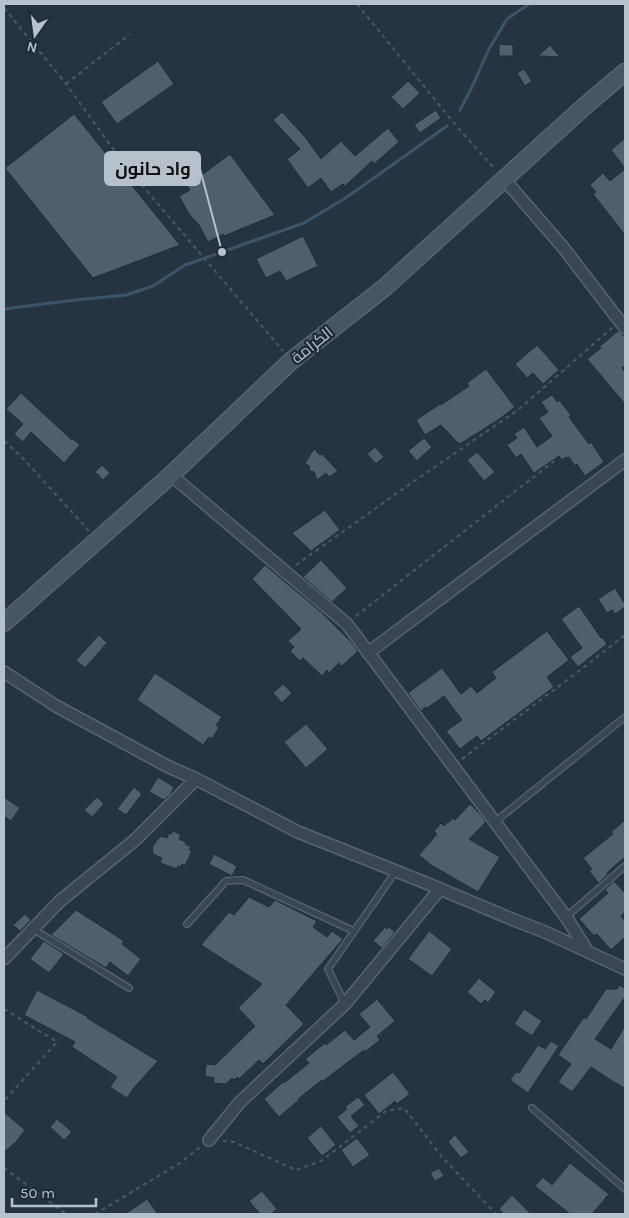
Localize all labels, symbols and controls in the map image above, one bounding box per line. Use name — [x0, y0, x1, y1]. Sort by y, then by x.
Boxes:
north arrow — [10, 10, 60, 60]
text: N — [25, 38, 39, 57]
callout: واد حانون — [105, 152, 200, 185]
text: واد حانون — [115, 158, 191, 180]
street label: الكرامة — [287, 323, 337, 367]
scale bar — [12, 1176, 96, 1208]
text: 50 m — [20, 1184, 55, 1202]

